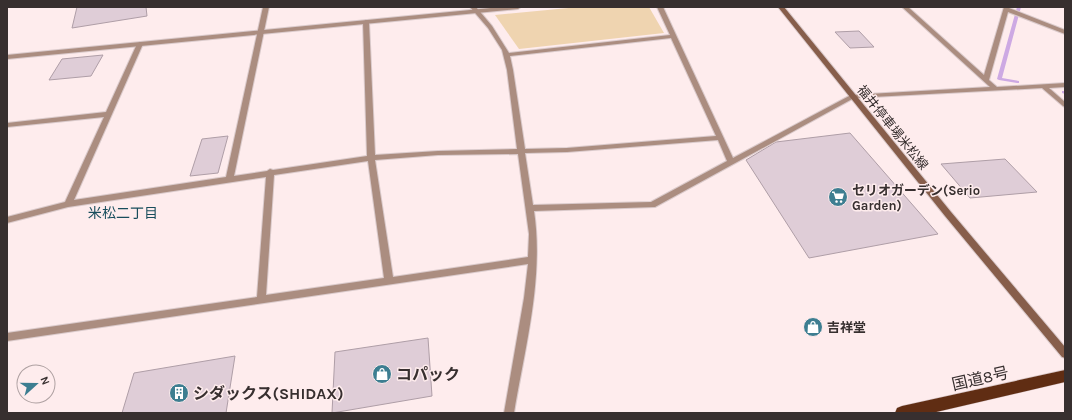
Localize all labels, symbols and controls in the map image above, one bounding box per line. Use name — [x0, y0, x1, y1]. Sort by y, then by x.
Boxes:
street label: 福井停車場米松線 — [854, 82, 931, 172]
place label: セリオガーデン(Serio Garden) — [852, 183, 980, 213]
supermarket icon: セリオガーデン(Serio Garden) — [827, 186, 849, 208]
district label: 米松二丁目 — [88, 205, 158, 222]
shop icon: 吉祥堂 — [802, 316, 824, 338]
place label: 吉祥堂 — [827, 320, 866, 335]
shop icon: コパック — [371, 363, 393, 385]
street label: 国道8号 — [950, 363, 1010, 394]
north arrow — [16, 364, 56, 404]
place label: コパック — [396, 365, 460, 384]
text: N — [37, 375, 52, 387]
building icon: シダックス(SHIDAX) — [168, 382, 190, 404]
place label: シダックス(SHIDAX) — [193, 384, 344, 403]

